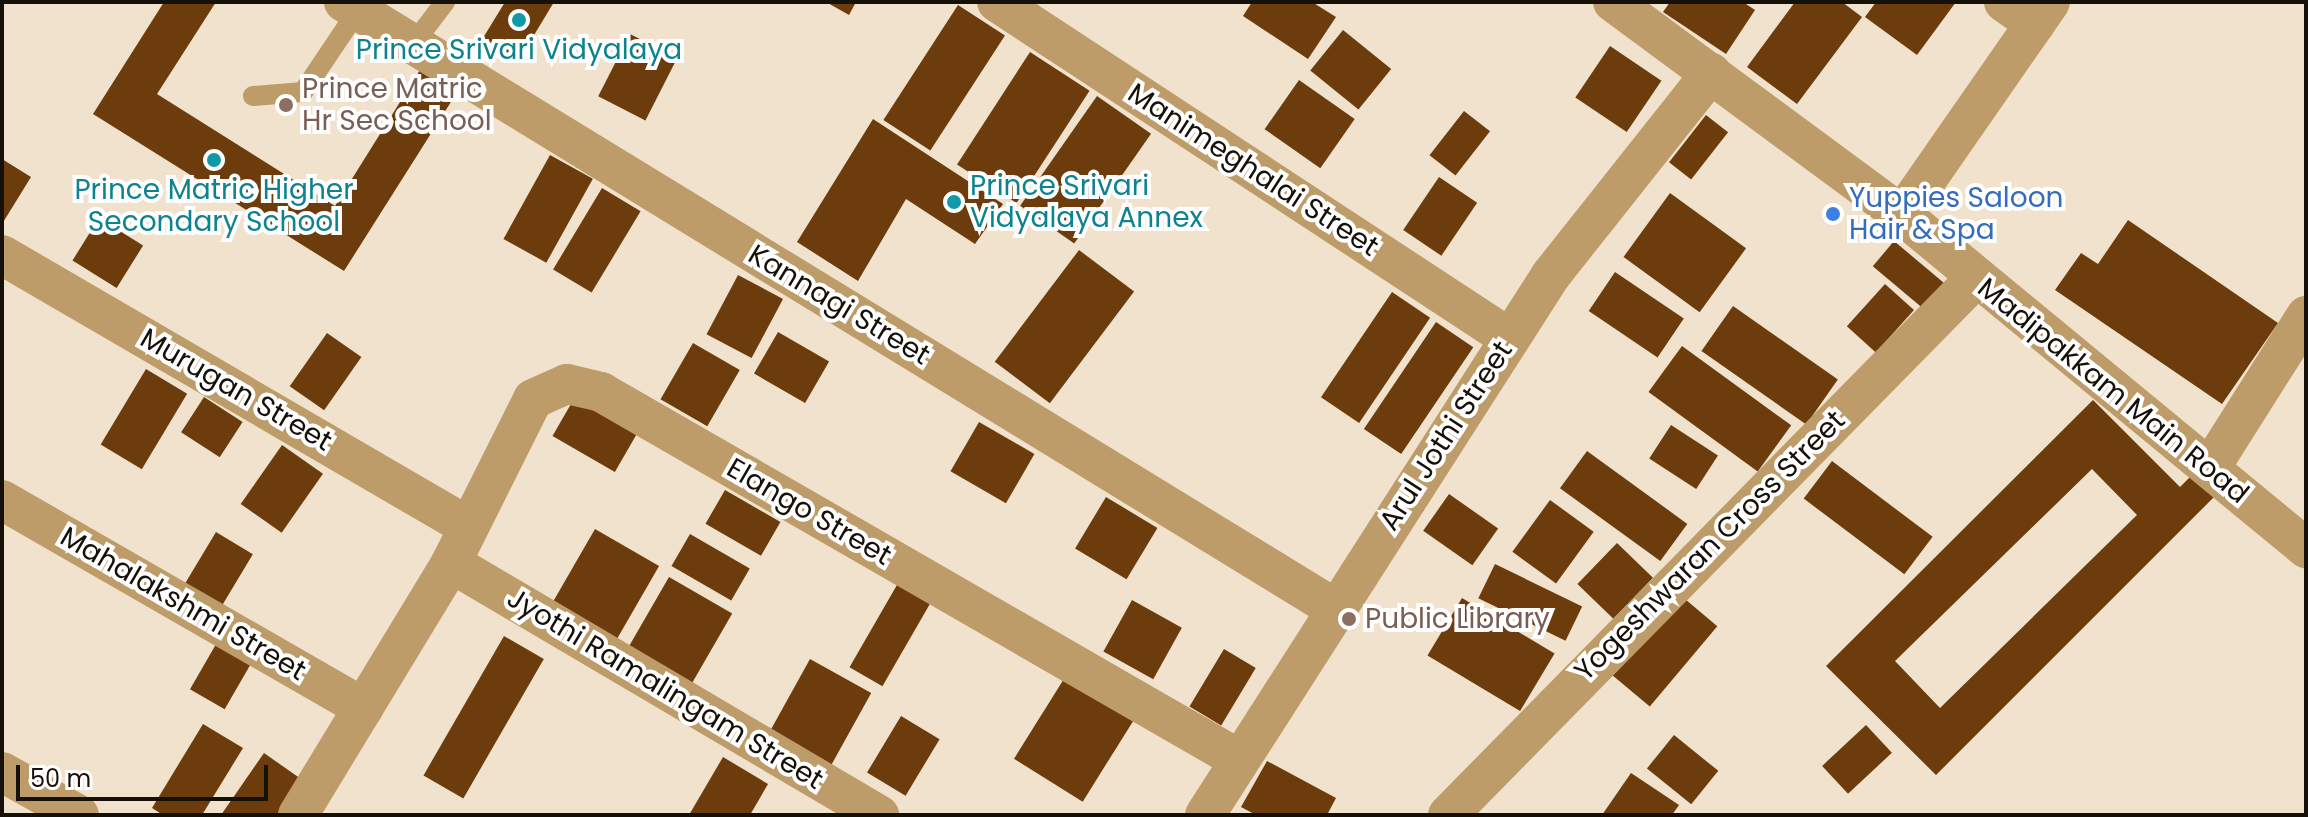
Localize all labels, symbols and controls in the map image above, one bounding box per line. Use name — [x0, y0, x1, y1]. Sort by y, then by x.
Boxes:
marker: Prince Srivari Vidyalaya — [510, 11, 528, 29]
place label: Prince Srivari Vidyalaya — [356, 33, 682, 67]
place label: Prince Matric Hr Sec School — [302, 72, 492, 138]
street label: Manimeghalai Street — [1121, 76, 1385, 264]
marker: Prince Matric Hr Sec School — [277, 96, 295, 114]
marker: Prince Matric Higher Secondary School — [205, 151, 223, 169]
place label: Prince Srivari Vidyalaya Annex — [970, 169, 1203, 235]
place label: Prince Matric Higher Secondary School — [74, 173, 354, 239]
place label: Yuppies Saloon Hair & Spa — [1849, 181, 2063, 247]
marker: Prince Srivari Vidyalaya Annex — [945, 193, 963, 211]
marker: Yuppies Saloon Hair & Spa — [1824, 205, 1842, 223]
street label: Kannagi Street — [742, 238, 936, 372]
street label: Madipakkam Main Road — [1971, 271, 2255, 511]
street label: Murugan Street — [134, 322, 338, 458]
street label: Arul Jothi Street — [1372, 335, 1520, 537]
street label: Yogeshwaran Cross Street — [1568, 404, 1852, 688]
street label: Elango Street — [721, 451, 897, 573]
street label: Mahalakshmi Street — [54, 520, 312, 688]
street label: Jyothi Ramalingam Street — [501, 581, 829, 797]
place label: Public Library — [1365, 602, 1550, 636]
marker: Public Library — [1340, 610, 1358, 628]
scale bar — [20, 749, 272, 799]
text: 50 m — [30, 762, 91, 795]

